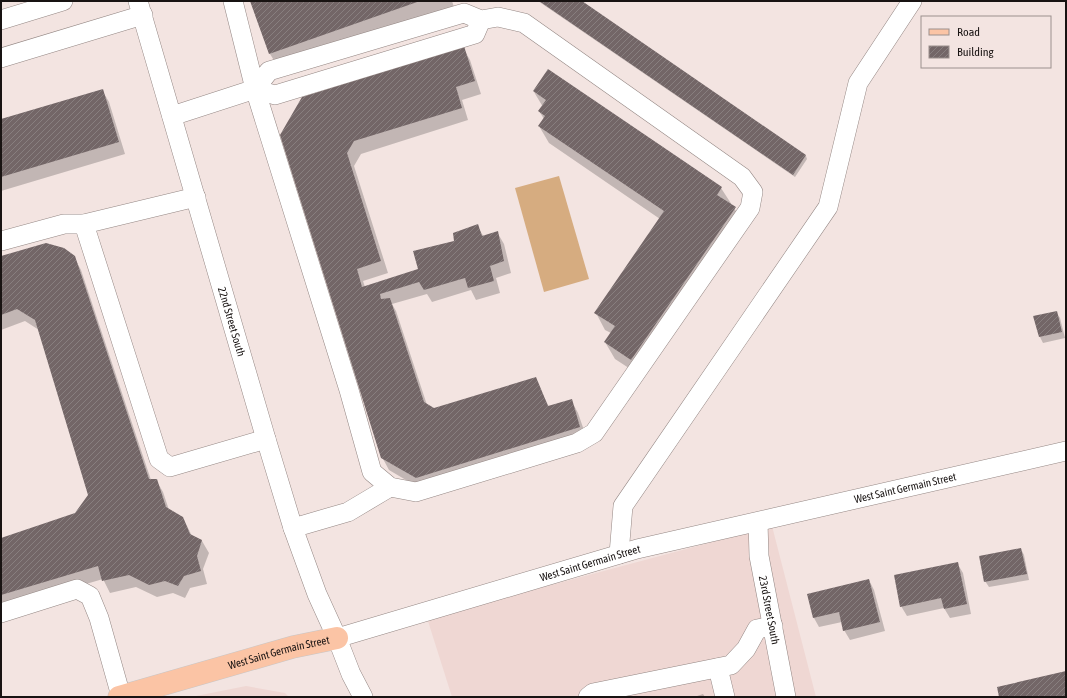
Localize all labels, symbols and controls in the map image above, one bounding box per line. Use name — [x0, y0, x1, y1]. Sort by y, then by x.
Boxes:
legend — [921, 16, 1051, 68]
text: Road — [957, 25, 980, 39]
text: Building — [957, 45, 995, 59]
street label: 22nd Street South — [216, 285, 248, 358]
street label: West Saint Germain Street — [853, 470, 957, 505]
street label: West Saint Germain Street — [538, 542, 641, 583]
street label: 23rd Street South — [757, 575, 782, 645]
street label: West Saint Germain Street — [227, 634, 331, 671]

